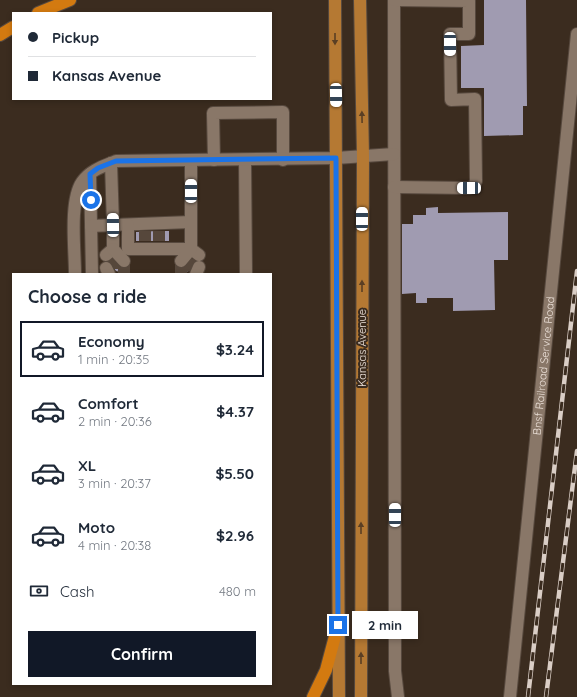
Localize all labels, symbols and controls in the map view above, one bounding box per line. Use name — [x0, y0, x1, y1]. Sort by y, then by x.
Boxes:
text: Pickup — [52, 28, 99, 47]
car — [444, 32, 456, 56]
one-way arrow — [332, 33, 338, 46]
text: Kansas Avenue — [52, 66, 161, 85]
car — [330, 83, 342, 107]
one-way arrow — [359, 110, 365, 123]
car — [185, 179, 197, 203]
car — [457, 182, 481, 194]
route start — [82, 191, 100, 209]
car — [356, 207, 368, 231]
car — [107, 213, 119, 237]
one-way arrow — [359, 279, 365, 292]
text: Choose a ride — [28, 285, 147, 308]
street label: Bnsf Railroad Service Road — [530, 296, 557, 436]
street label: Kansas Avenue — [355, 309, 369, 387]
icon: car — [30, 331, 66, 367]
text: Economy — [78, 332, 145, 351]
text: $3.24 — [216, 340, 254, 359]
text: 1 min · 20:35 — [78, 351, 149, 367]
icon: car — [30, 393, 66, 429]
text: Comfort — [78, 394, 139, 413]
text: $4.37 — [216, 402, 254, 421]
text: 2 min · 20:36 — [78, 413, 152, 429]
icon: car — [30, 455, 66, 491]
text: XL — [78, 456, 96, 475]
text: $5.50 — [215, 464, 254, 483]
text: 3 min · 20:37 — [78, 475, 151, 491]
car — [389, 503, 401, 527]
icon: car — [30, 517, 66, 553]
text: Moto — [78, 518, 115, 537]
one-way arrow — [358, 521, 364, 534]
text: $2.96 — [216, 526, 254, 545]
text: 4 min · 20:38 — [78, 537, 151, 553]
icon: cash — [28, 580, 50, 602]
text: Cash — [60, 582, 94, 601]
text: 480 m — [219, 583, 256, 599]
callout: 2 min — [352, 611, 418, 639]
route end — [329, 616, 347, 634]
text: 2 min — [368, 617, 402, 633]
button: Confirm — [28, 631, 256, 677]
one-way arrow — [358, 651, 364, 664]

